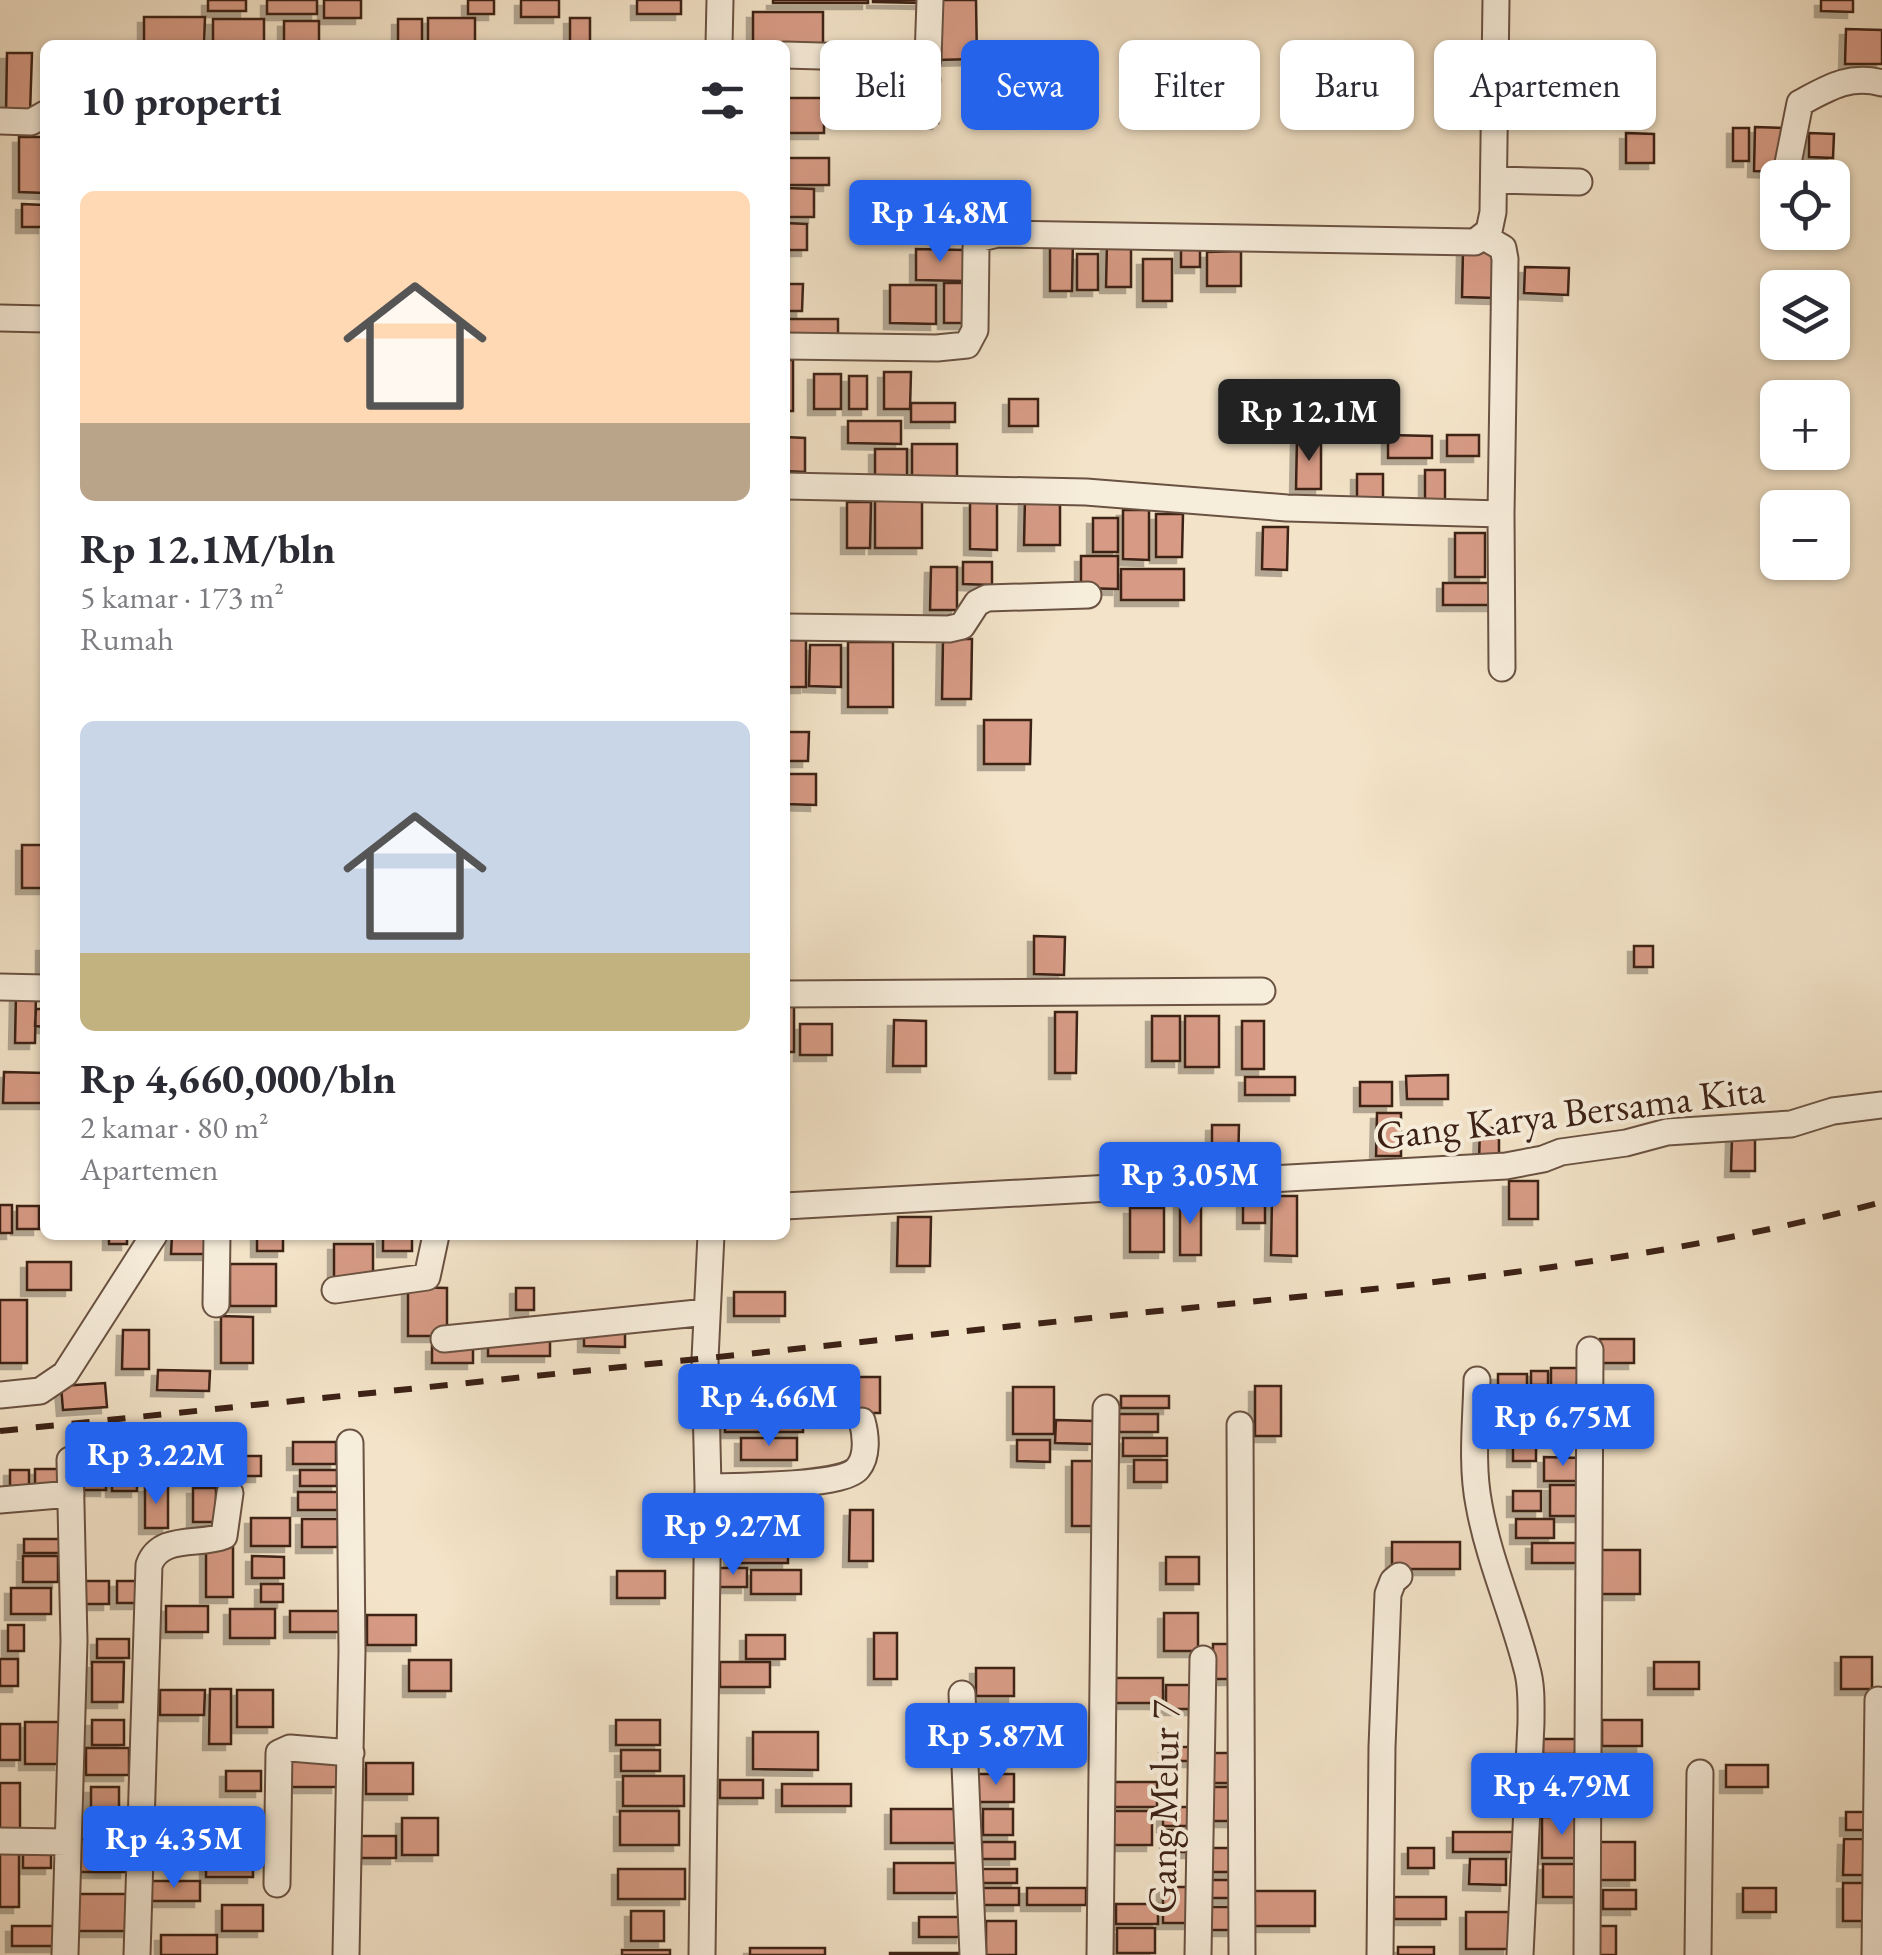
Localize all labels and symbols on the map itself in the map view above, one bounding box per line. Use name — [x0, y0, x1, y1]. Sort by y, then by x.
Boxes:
pin: Rp 14.8M — [837, 180, 1043, 265]
pin: Rp 12.1M — [1206, 379, 1412, 464]
street label: Gang Karya Bersama Kita — [1373, 1062, 1767, 1162]
pin: Rp 3.05M — [1087, 1142, 1293, 1227]
pin: Rp 4.66M — [666, 1364, 872, 1449]
pin: Rp 6.75M — [1460, 1384, 1666, 1469]
pin: Rp 3.22M — [53, 1422, 259, 1507]
pin: Rp 9.27M — [630, 1493, 836, 1578]
street label: Gang Melur 7 — [1135, 1699, 1191, 1914]
pin: Rp 5.87M — [893, 1703, 1099, 1788]
pin: Rp 4.79M — [1459, 1753, 1665, 1838]
pin: Rp 4.35M — [71, 1806, 277, 1891]

